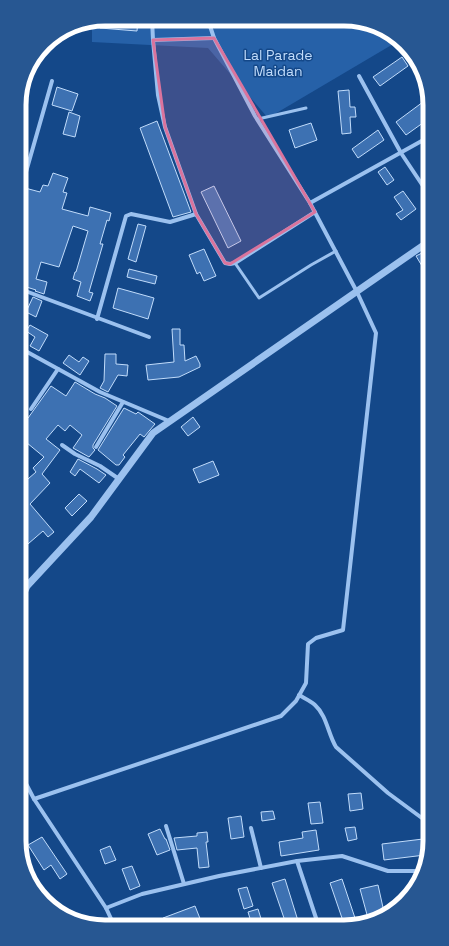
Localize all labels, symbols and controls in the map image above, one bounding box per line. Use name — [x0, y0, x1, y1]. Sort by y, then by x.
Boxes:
park label: Lal Parade Maidan — [243, 46, 313, 80]

